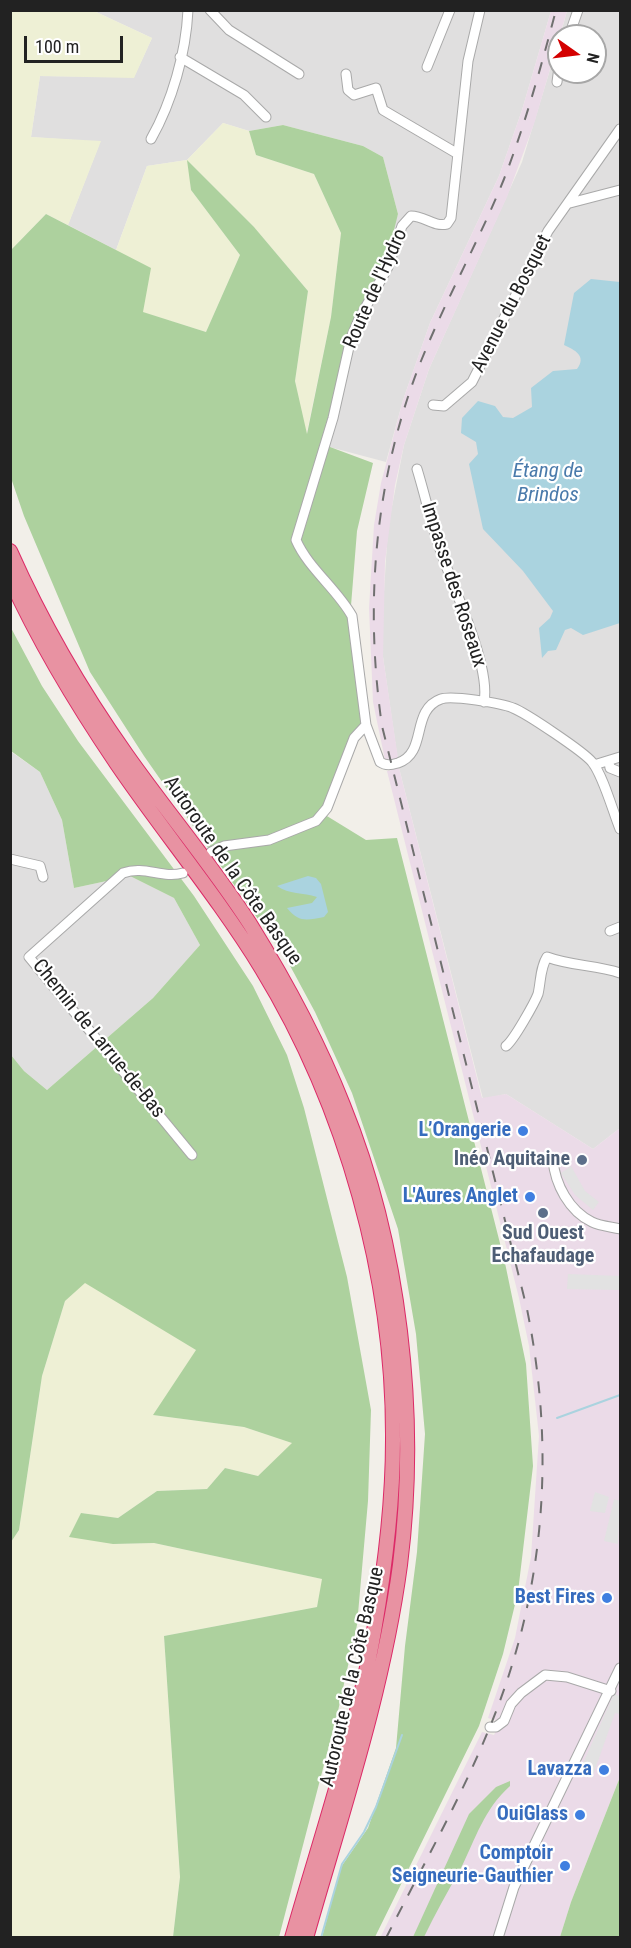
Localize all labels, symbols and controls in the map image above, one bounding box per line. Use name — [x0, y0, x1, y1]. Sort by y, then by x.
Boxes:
scale bar — [27, 24, 126, 62]
north arrow — [547, 24, 607, 84]
text: 100 m — [35, 36, 79, 57]
text: N — [583, 51, 603, 65]
street label: Route de l'Hydro — [339, 225, 413, 353]
street label: Avenue du Bosquet — [467, 231, 557, 377]
water label: Étang de Brindos — [513, 459, 583, 509]
street label: Impasse des Roseaux — [415, 500, 491, 670]
street label: Autoroute de la Côte Basque — [158, 772, 306, 970]
street label: Chemin de Larrue-de-Bas — [27, 955, 169, 1123]
place label: L’Orangerie — [418, 1119, 511, 1143]
marker: L’Orangerie — [516, 1124, 530, 1138]
place label: Inéo Aquitaine — [454, 1148, 570, 1172]
marker: Inéo Aquitaine — [575, 1153, 589, 1167]
place label: L'Aures Anglet — [403, 1185, 518, 1209]
marker: L'Aures Anglet — [523, 1190, 537, 1204]
marker: Sud Ouest Echafaudage — [536, 1206, 550, 1220]
place label: Sud Ouest Echafaudage — [492, 1222, 594, 1269]
street label: Autoroute de la Côte Basque — [316, 1565, 390, 1789]
place label: Best Fires — [515, 1586, 595, 1610]
marker: Best Fires — [600, 1591, 614, 1605]
place label: Lavazza — [527, 1758, 592, 1782]
marker: Lavazza — [597, 1763, 611, 1777]
place label: OuiGlass — [497, 1803, 568, 1827]
marker: OuiGlass — [573, 1808, 587, 1822]
place label: Comptoir Seigneurie-Gauthier — [392, 1842, 553, 1889]
marker: Comptoir Seigneurie-Gauthier — [558, 1859, 572, 1873]

